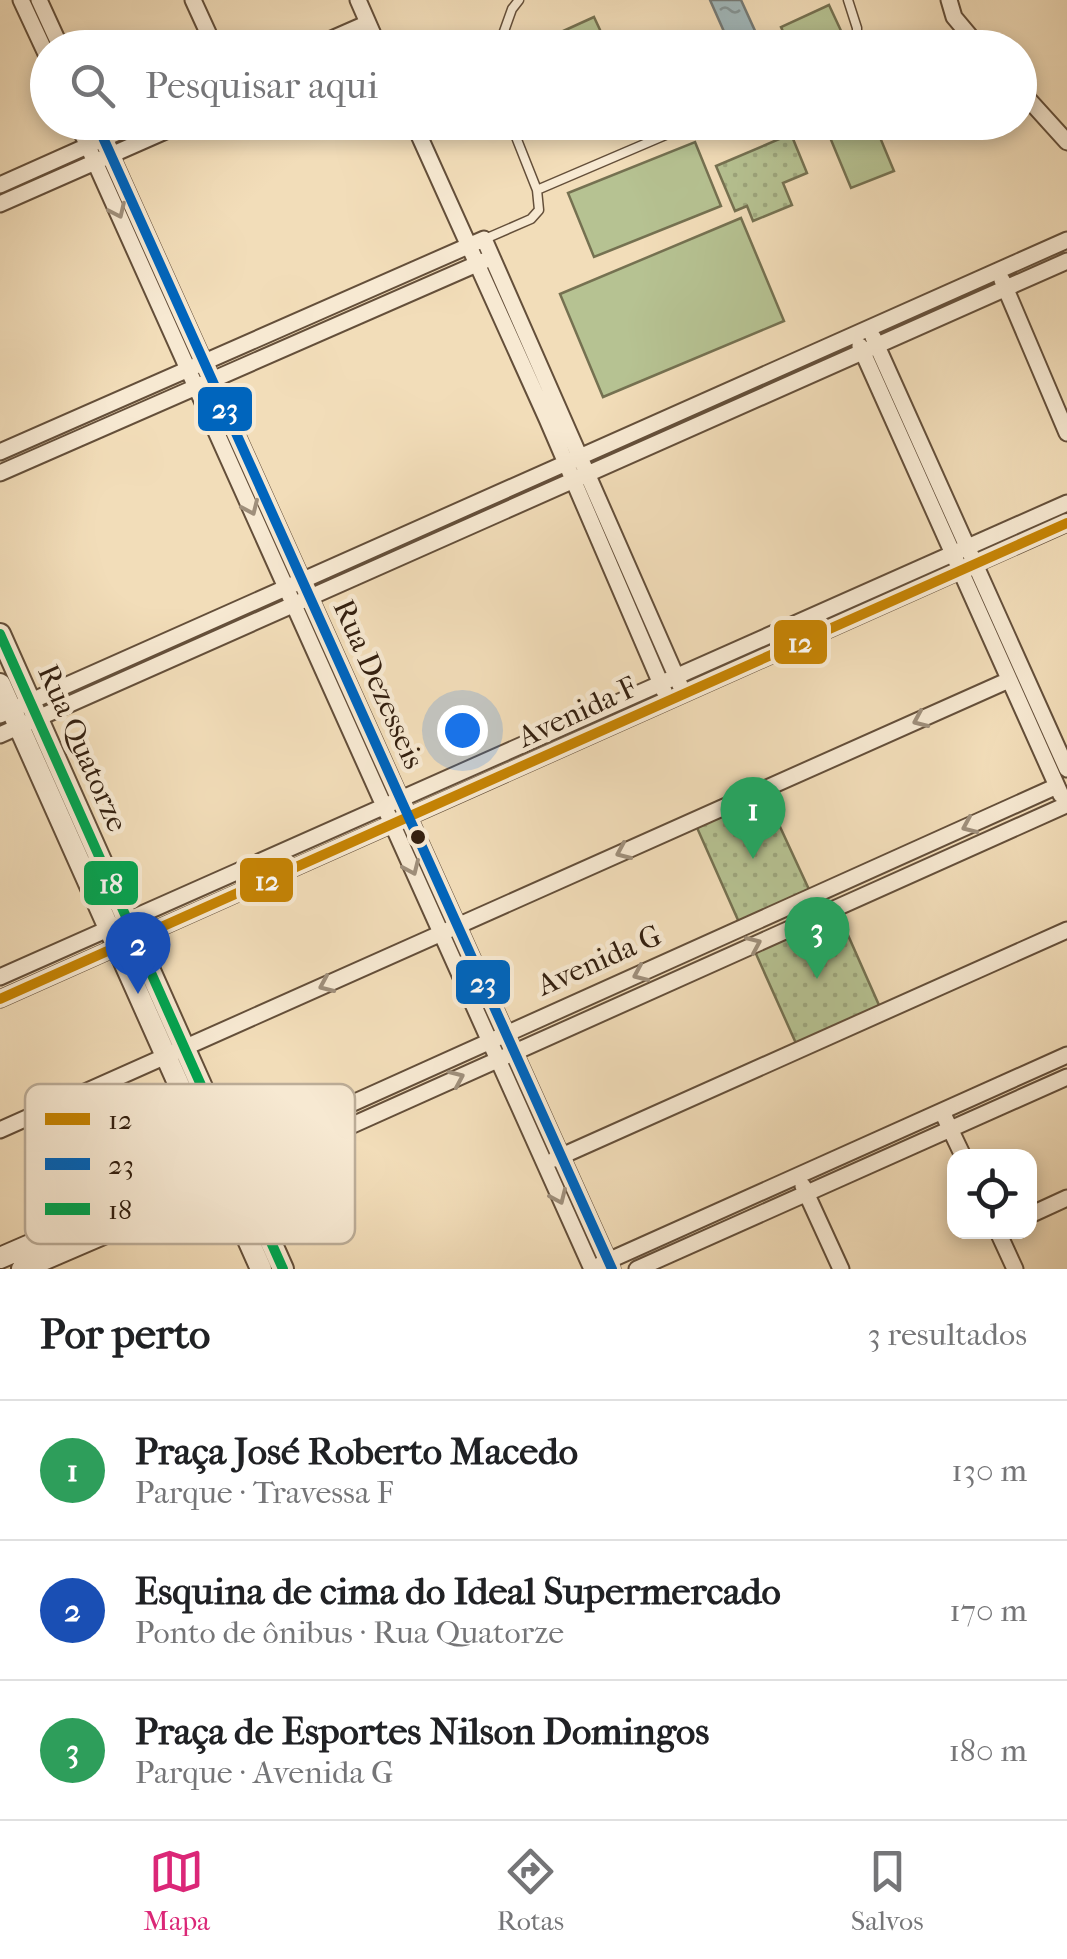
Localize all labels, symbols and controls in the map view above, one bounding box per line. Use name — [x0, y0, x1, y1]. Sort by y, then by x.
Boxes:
search box — [30, 30, 1037, 140]
icon: search — [65, 58, 120, 113]
text: Pesquisar aqui — [145, 63, 378, 108]
one-way arrow — [105, 201, 125, 219]
line badge: 23 — [196, 385, 254, 433]
text: 23 — [212, 392, 238, 425]
one-way arrow — [239, 498, 259, 516]
street label: Rua Dezesseis — [326, 594, 431, 774]
line badge: 12 — [772, 618, 829, 666]
text: 12 — [788, 626, 812, 659]
street label: Rua Quatorze — [30, 659, 135, 837]
street label: Avenida F — [511, 670, 642, 756]
your location — [437, 705, 488, 756]
one-way arrow — [912, 708, 930, 728]
pin: 1 — [720, 776, 786, 859]
one-way arrow — [961, 814, 979, 834]
unlabelled marker — [408, 827, 428, 847]
one-way arrow — [615, 840, 633, 860]
line badge: 12 — [238, 856, 295, 904]
one-way arrow — [400, 858, 420, 876]
line badge: 18 — [82, 859, 140, 907]
text: 12 — [255, 864, 279, 897]
text: 18 — [99, 867, 123, 900]
pin: 3 — [784, 896, 850, 979]
pin: 2 — [106, 912, 170, 994]
street label: Avenida G — [531, 918, 667, 1004]
one-way arrow — [744, 937, 762, 957]
line badge: 23 — [454, 958, 512, 1006]
one-way arrow — [632, 962, 650, 982]
text: 23 — [470, 966, 496, 999]
one-way arrow — [318, 972, 336, 992]
one-way arrow — [447, 1070, 465, 1090]
legend — [25, 1084, 355, 1244]
text: 12 — [108, 1103, 132, 1136]
text: 23 — [108, 1148, 134, 1181]
map controls — [947, 1149, 1037, 1239]
button: locate — [947, 1149, 1037, 1239]
one-way arrow — [547, 1187, 567, 1205]
text: 18 — [108, 1193, 132, 1226]
text: Por perto — [40, 1310, 210, 1359]
text: 3 resultados — [868, 1316, 1027, 1353]
text: Praça José Roberto Macedo — [135, 1429, 578, 1474]
text: 1 — [67, 1452, 78, 1489]
text: 130 m — [951, 1452, 1027, 1489]
text: Parque · Travessa F — [135, 1474, 394, 1511]
text: Esquina de cima do Ideal Supermercado — [135, 1569, 781, 1614]
text: 2 — [64, 1592, 81, 1629]
text: 170 m — [949, 1592, 1027, 1629]
text: Ponto de ônibus · Rua Quatorze — [135, 1614, 564, 1651]
text: Praça de Esportes Nilson Domingos — [135, 1709, 709, 1754]
text: 3 — [66, 1732, 79, 1769]
text: 180 m — [948, 1732, 1027, 1769]
text: Parque · Avenida G — [135, 1754, 394, 1791]
tab: Mapa — [143, 1844, 210, 1937]
tab: Rotas — [497, 1844, 564, 1937]
tab: Salvos — [851, 1844, 924, 1937]

